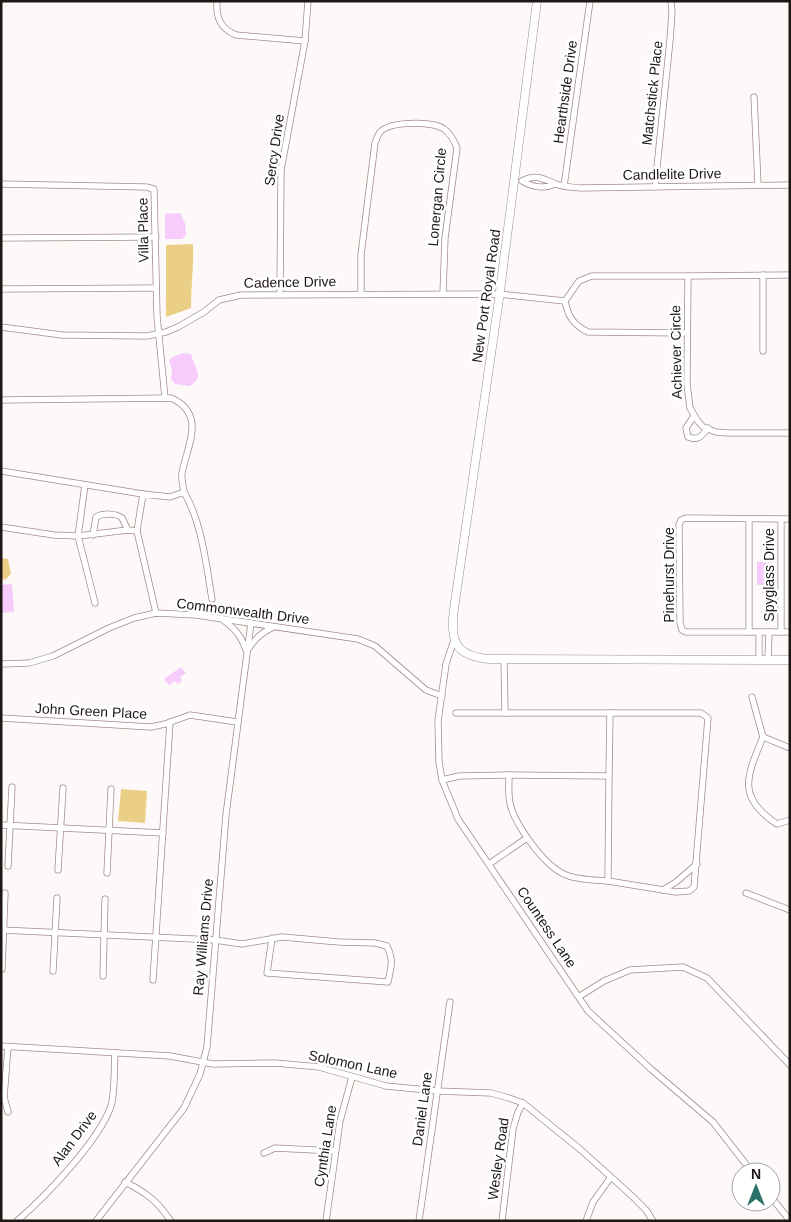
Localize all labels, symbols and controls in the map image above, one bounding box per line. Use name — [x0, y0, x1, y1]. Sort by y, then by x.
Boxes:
street label: Hearthside Drive — [550, 39, 580, 145]
street label: Matchstick Place — [639, 40, 665, 146]
street label: Sercy Drive — [261, 113, 287, 187]
street label: Lonergan Circle — [425, 147, 449, 247]
street label: Candlelite Drive — [622, 165, 722, 183]
street label: Villa Place — [134, 197, 152, 263]
street label: New Port Royal Road — [469, 228, 503, 364]
street label: Cadence Drive — [244, 273, 337, 291]
street label: Achiever Circle — [667, 305, 685, 399]
street label: Pinehurst Drive — [661, 527, 677, 623]
street label: Spyglass Drive — [761, 528, 777, 622]
street label: Commonwealth Drive — [176, 595, 311, 627]
street label: John Green Place — [35, 700, 148, 722]
street label: Ray Williams Drive — [190, 878, 216, 996]
street label: Countess Lane — [514, 883, 580, 971]
street label: Solomon Lane — [307, 1047, 399, 1081]
street label: Daniel Lane — [409, 1071, 435, 1147]
street label: Cynthia Lane — [311, 1104, 339, 1188]
street label: Alan Drive — [48, 1107, 100, 1169]
street label: Wesley Road — [484, 1117, 512, 1201]
north arrow — [731, 1162, 781, 1212]
text: N — [751, 1166, 761, 1182]

